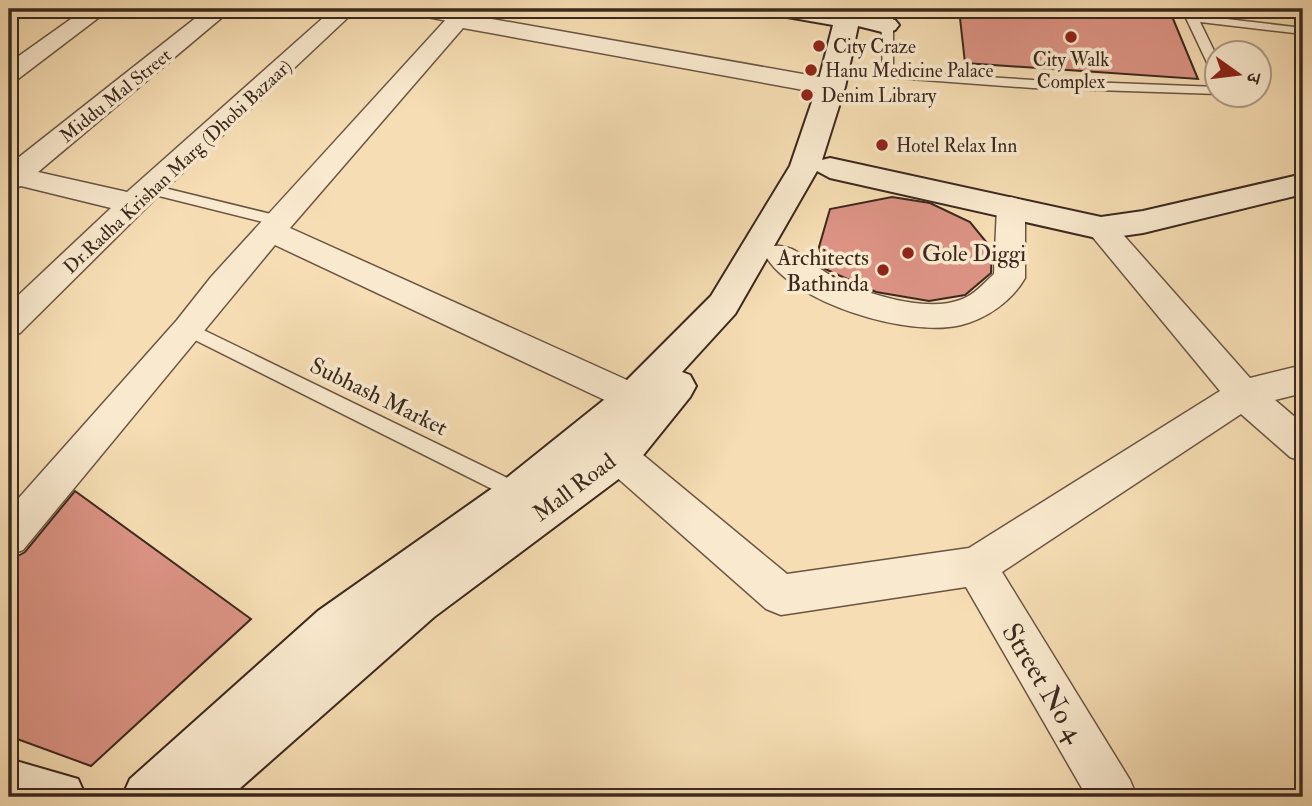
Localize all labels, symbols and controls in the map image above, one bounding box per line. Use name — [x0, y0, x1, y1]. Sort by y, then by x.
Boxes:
marker: City Walk Complex — [1063, 29, 1079, 45]
place label: City Craze — [833, 35, 916, 59]
marker: City Craze — [811, 38, 827, 54]
north arrow — [1204, 38, 1274, 108]
street label: Middu Mal Street — [55, 43, 176, 148]
place label: City Walk Complex — [1033, 48, 1109, 95]
street label: Dr.Radha Krishan Marg (Dhobi Bazaar) — [58, 54, 297, 279]
place label: Hanu Medicine Palace — [825, 59, 993, 83]
marker: Hanu Medicine Palace — [803, 62, 819, 78]
text: उ — [1240, 68, 1267, 87]
place label: Denim Library — [821, 84, 937, 108]
marker: Denim Library — [799, 87, 815, 103]
place label: Hotel Relax Inn — [896, 134, 1017, 158]
marker: Hotel Relax Inn — [874, 137, 890, 153]
place label: Gole Diggi — [922, 239, 1026, 268]
place label: Architects Bathinda — [776, 243, 870, 298]
marker: Gole Diggi — [900, 245, 916, 261]
marker: Architects Bathinda — [875, 262, 891, 278]
street label: Subhash Market — [305, 351, 452, 442]
street label: Mall Road — [527, 447, 621, 528]
street label: Street No 4 — [994, 617, 1093, 750]

